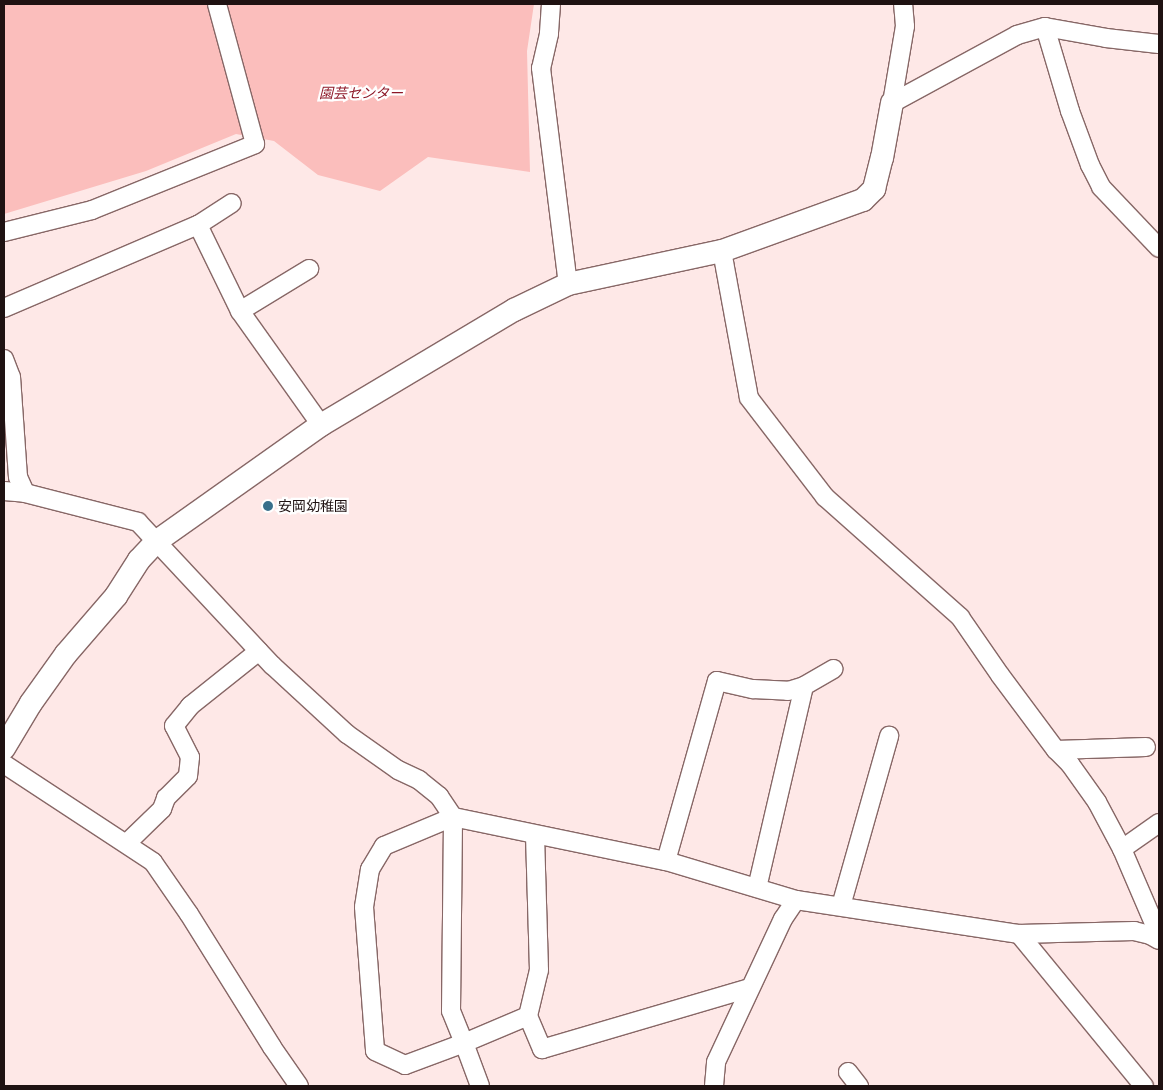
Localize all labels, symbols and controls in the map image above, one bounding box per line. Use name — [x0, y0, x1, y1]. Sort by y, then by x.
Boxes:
park label: 園芸センター — [319, 85, 403, 101]
place label: 安岡幼稚園 — [278, 498, 348, 514]
marker: 安岡幼稚園 — [262, 500, 274, 512]

